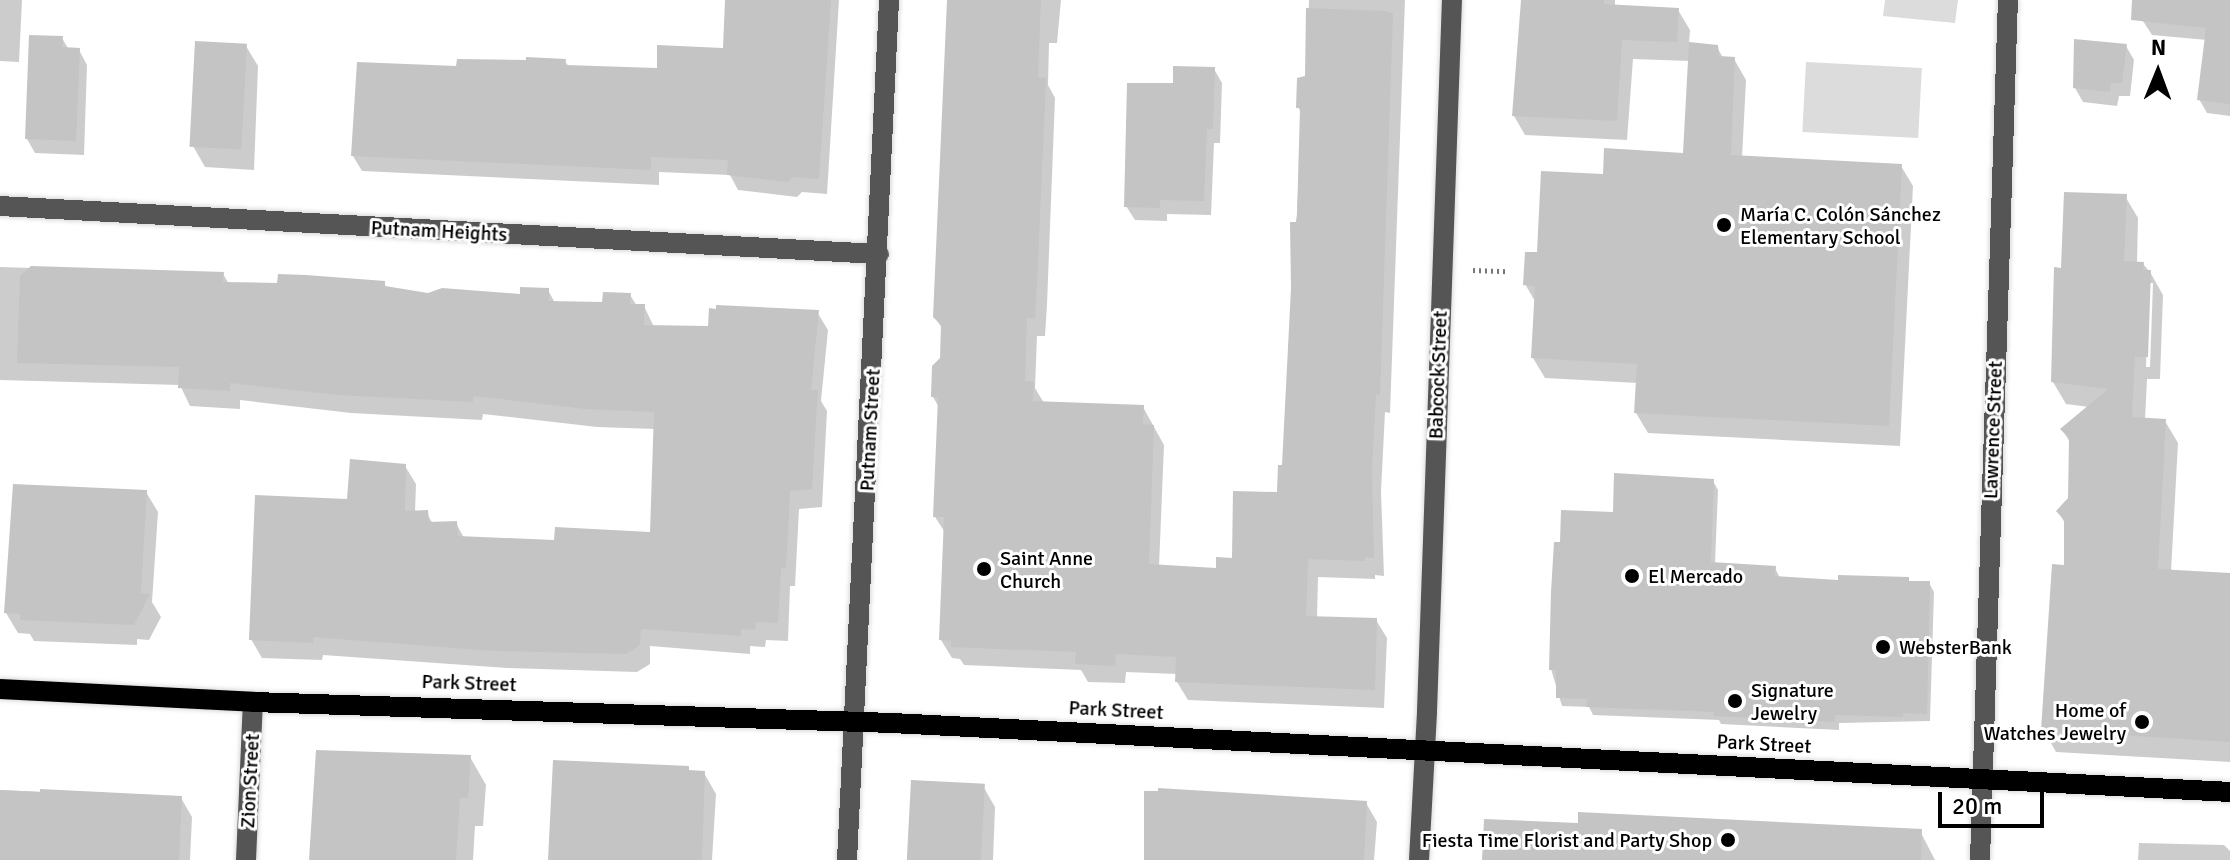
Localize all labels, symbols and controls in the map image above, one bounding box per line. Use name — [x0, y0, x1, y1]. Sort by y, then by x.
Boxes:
north arrow — [2118, 32, 2198, 112]
text: N — [2151, 34, 2166, 61]
place label: María C. Colón Sánchez Elementary School — [1740, 202, 1941, 249]
street label: Putnam Heights — [370, 215, 508, 247]
marker: María C. Colón Sánchez Elementary School — [1715, 216, 1733, 234]
street label: Babcock Street — [1424, 310, 1452, 440]
street label: Lawrence Street — [1979, 360, 2007, 500]
street label: Putnam Street — [855, 368, 885, 492]
place label: Saint Anne Church — [1000, 546, 1093, 593]
marker: Saint Anne Church — [975, 560, 993, 578]
place label: El Mercado — [1648, 564, 1743, 588]
marker: El Mercado — [1623, 567, 1641, 585]
place label: WebsterBank — [1899, 635, 2012, 659]
marker: WebsterBank — [1874, 638, 1892, 656]
street label: Park Street — [421, 669, 517, 697]
place label: Signature Jewelry — [1751, 678, 1834, 725]
marker: Signature Jewelry — [1726, 692, 1744, 710]
street label: Park Street — [1068, 696, 1164, 724]
place label: Home of Watches Jewelry — [1983, 698, 2126, 745]
marker: Home of Watches Jewelry — [2133, 713, 2151, 731]
street label: Park Street — [1716, 730, 1812, 758]
street label: Zion Street — [236, 733, 264, 829]
scale bar — [1942, 776, 2048, 826]
text: 20 m — [1952, 791, 2002, 821]
place label: Fiesta Time Florist and Party Shop — [1422, 828, 1712, 852]
marker: Fiesta Time Florist and Party Shop — [1719, 831, 1737, 849]

